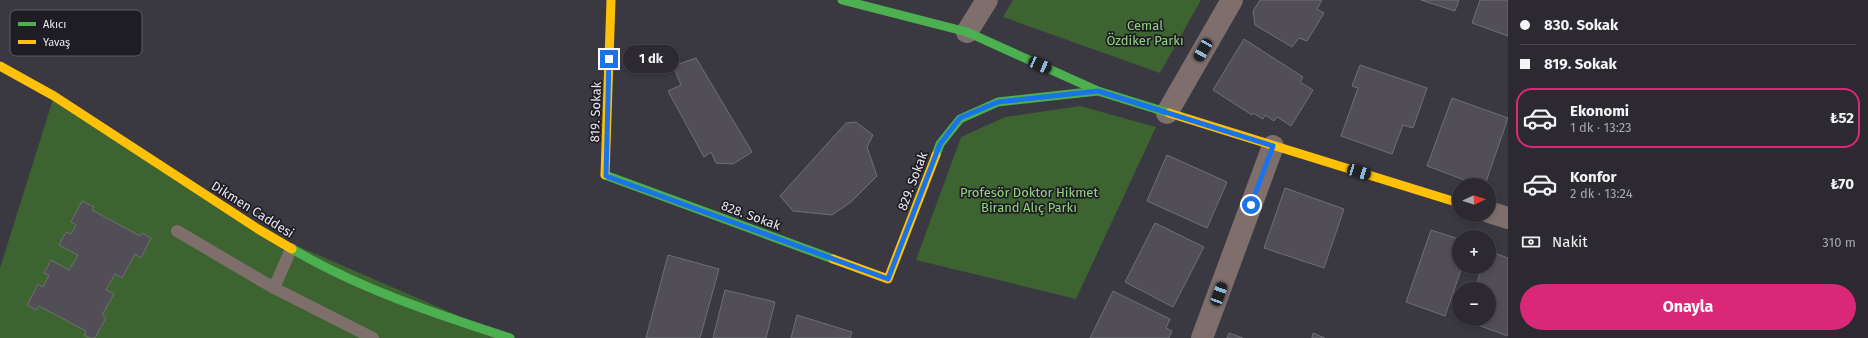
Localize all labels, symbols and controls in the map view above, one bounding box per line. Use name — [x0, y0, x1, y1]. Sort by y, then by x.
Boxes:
legend — [10, 10, 142, 56]
text: 830. Sokak — [1544, 16, 1618, 34]
text: Akıcı — [43, 18, 66, 31]
park label: Cemal Özdiker Parkı — [1106, 18, 1184, 48]
text: Yavaş — [43, 36, 70, 49]
car — [1192, 37, 1214, 63]
callout: 1 dk — [623, 45, 679, 73]
route end — [600, 50, 618, 68]
text: 1 dk — [639, 51, 663, 66]
car — [1027, 55, 1053, 75]
text: 819. Sokak — [1544, 55, 1617, 73]
street label: 819. Sokak — [587, 81, 604, 143]
icon: car — [1522, 100, 1558, 136]
text: Ekonomi — [1570, 102, 1629, 120]
text: ₺52 — [1830, 109, 1854, 127]
text: 1 dk · 13:23 — [1570, 120, 1632, 135]
street label: 829. Sokak — [894, 149, 931, 213]
car — [1346, 163, 1372, 181]
icon: car — [1522, 166, 1558, 202]
text: Konfor — [1570, 168, 1617, 186]
text: ₺70 — [1830, 175, 1854, 193]
street label: Dikmen Caddesi — [209, 178, 297, 241]
north arrow — [1452, 178, 1496, 222]
map controls — [1452, 178, 1496, 326]
park label: Profesör Doktor Hikmet Birand Alıç Parkı — [960, 185, 1098, 215]
text: 2 dk · 13:24 — [1570, 186, 1633, 201]
route start — [1242, 196, 1260, 214]
street label: 828. Sokak — [719, 198, 783, 233]
button: + — [1452, 230, 1496, 274]
icon: cash — [1520, 231, 1542, 253]
text: Nakit — [1552, 233, 1588, 251]
text: 310 m — [1822, 235, 1856, 250]
car — [1209, 281, 1229, 307]
button: − — [1452, 282, 1496, 326]
button: Onayla — [1520, 284, 1856, 330]

